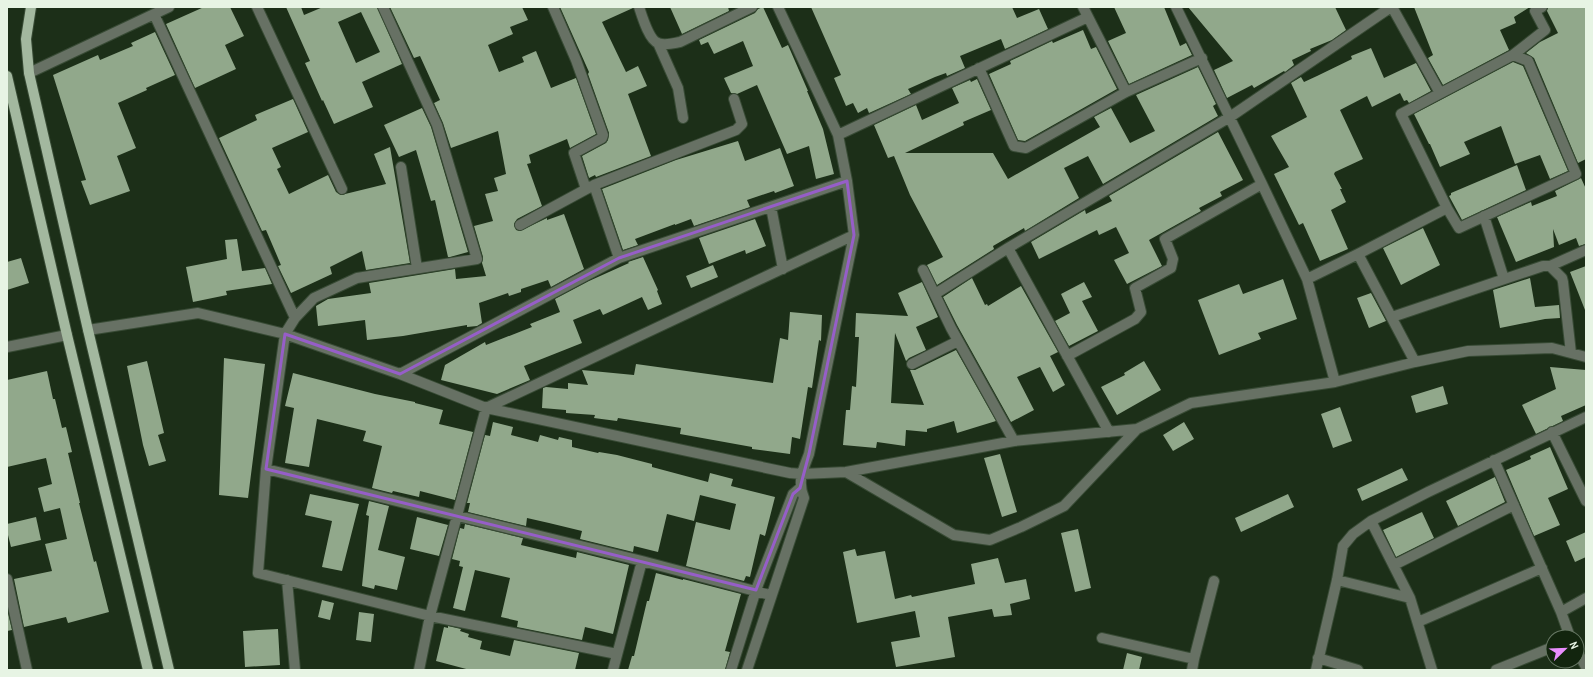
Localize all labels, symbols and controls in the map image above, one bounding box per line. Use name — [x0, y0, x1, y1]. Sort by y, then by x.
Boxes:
north arrow — [1545, 629, 1585, 669]
text: N — [1566, 639, 1582, 651]

